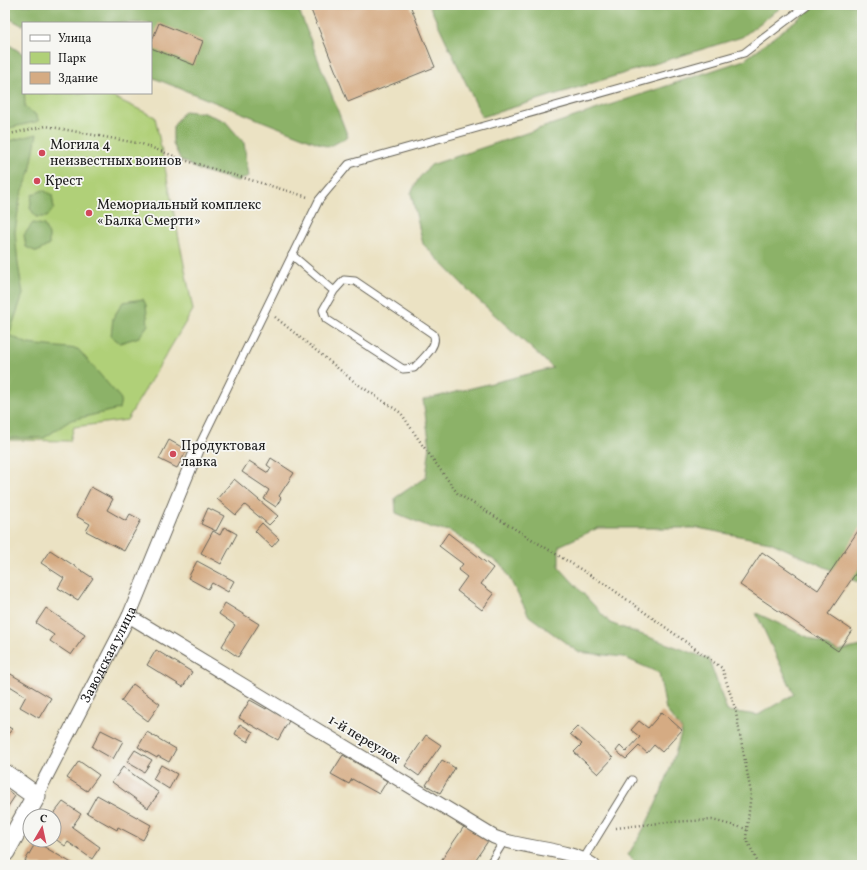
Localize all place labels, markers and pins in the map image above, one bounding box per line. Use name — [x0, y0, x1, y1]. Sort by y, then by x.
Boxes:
place label: Могила 4 неизвестных воинов — [50, 136, 181, 171]
marker: Могила 4 неизвестных воинов — [37, 148, 47, 158]
place label: Крест — [45, 172, 83, 191]
marker: Крест — [32, 176, 42, 186]
place label: Мемориальный комплекс «Балка Смерти» — [97, 196, 261, 231]
marker: Мемориальный комплекс «Балка Смерти» — [84, 208, 94, 218]
place label: Продуктовая лавка — [181, 437, 266, 472]
marker: Продуктовая лавка — [168, 449, 178, 459]

